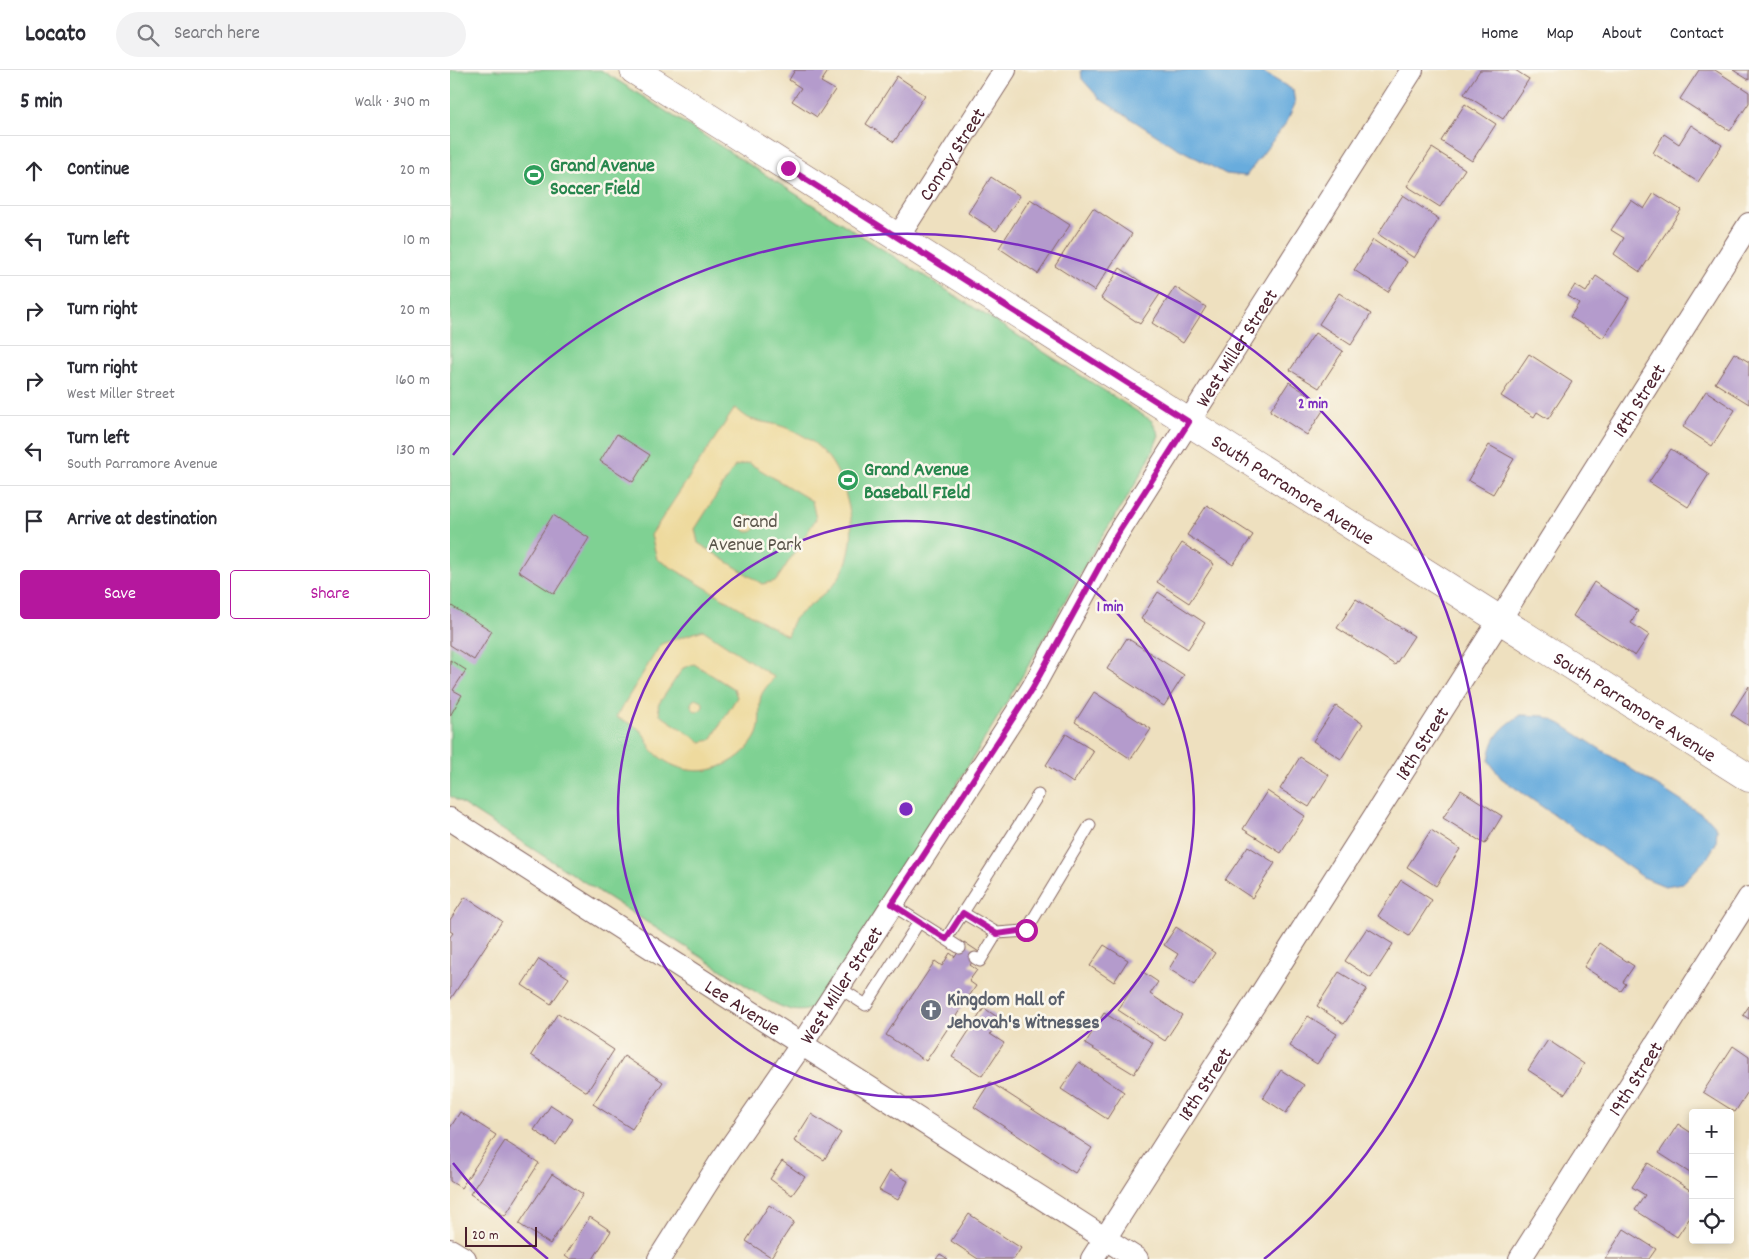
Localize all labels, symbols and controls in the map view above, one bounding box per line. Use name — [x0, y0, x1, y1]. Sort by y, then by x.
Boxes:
search box — [116, 12, 466, 57]
text: Locato — [25, 18, 86, 52]
icon: search — [134, 21, 162, 49]
text: Search here — [174, 21, 260, 48]
text: Home — [1481, 22, 1518, 47]
text: Map — [1546, 22, 1574, 47]
text: About — [1602, 22, 1642, 47]
text: Contact — [1670, 22, 1724, 47]
text: 5 min — [20, 88, 63, 118]
text: Walk · 340 m — [355, 91, 430, 114]
street label: Conroy Street — [914, 103, 994, 207]
place label: Grand Avenue Soccer Field — [550, 153, 655, 204]
icon: ahead — [20, 157, 48, 185]
text: Continue — [67, 157, 129, 184]
route end — [777, 157, 800, 180]
text: 20 m — [400, 159, 430, 182]
sports icon: Grand Avenue Soccer Field — [522, 163, 546, 187]
icon: left — [20, 227, 48, 255]
text: Turn left — [67, 227, 130, 254]
text: 10 m — [403, 229, 430, 252]
street label: West Miller Street — [1190, 285, 1286, 414]
icon: right — [20, 297, 48, 325]
text: Turn right — [67, 297, 138, 324]
text: 20 m — [400, 299, 430, 322]
text: Turn right — [67, 356, 138, 383]
street label: 18th Street — [1607, 359, 1674, 444]
icon: right — [20, 367, 48, 395]
text: 160 m — [395, 369, 430, 392]
text: West Miller Street — [67, 383, 175, 406]
text: 2 min — [1298, 394, 1328, 416]
text: Turn left — [67, 426, 130, 453]
street label: South Parramore Avenue — [1205, 429, 1379, 554]
icon: left — [20, 437, 48, 465]
text: 130 m — [396, 439, 430, 462]
text: South Parramore Avenue — [67, 453, 218, 476]
place label: Grand Avenue Baseball FIeld — [864, 457, 970, 508]
sports icon: Grand Avenue Baseball FIeld — [836, 468, 860, 492]
icon: arrive — [20, 507, 48, 535]
text: Arrive at destination — [67, 507, 217, 534]
park label: Grand Avenue Park — [708, 509, 802, 560]
button: Save — [20, 570, 220, 619]
button: Share — [230, 570, 430, 619]
text: 1 min — [1097, 597, 1123, 619]
street label: South Parramore Avenue — [1547, 646, 1721, 771]
street label: 18th Street — [1390, 702, 1458, 787]
centre of rings — [897, 800, 915, 818]
route start — [1015, 919, 1038, 942]
street label: West Miller Street — [794, 922, 891, 1051]
street label: Lee Avenue — [698, 974, 785, 1044]
place label: Kingdom Hall of Jehovah's Witnesses — [947, 987, 1100, 1038]
church icon: Kingdom Hall of Jehovah's Witnesses — [919, 998, 943, 1022]
street label: 19th Street — [1603, 1037, 1671, 1123]
street label: 18th Street — [1172, 1043, 1240, 1127]
map controls — [1689, 1109, 1734, 1244]
button: + — [1689, 1109, 1734, 1154]
button: − — [1689, 1154, 1734, 1199]
button: locate — [1689, 1199, 1734, 1244]
scale bar — [465, 1224, 538, 1247]
text: 20 m — [472, 1226, 499, 1246]

